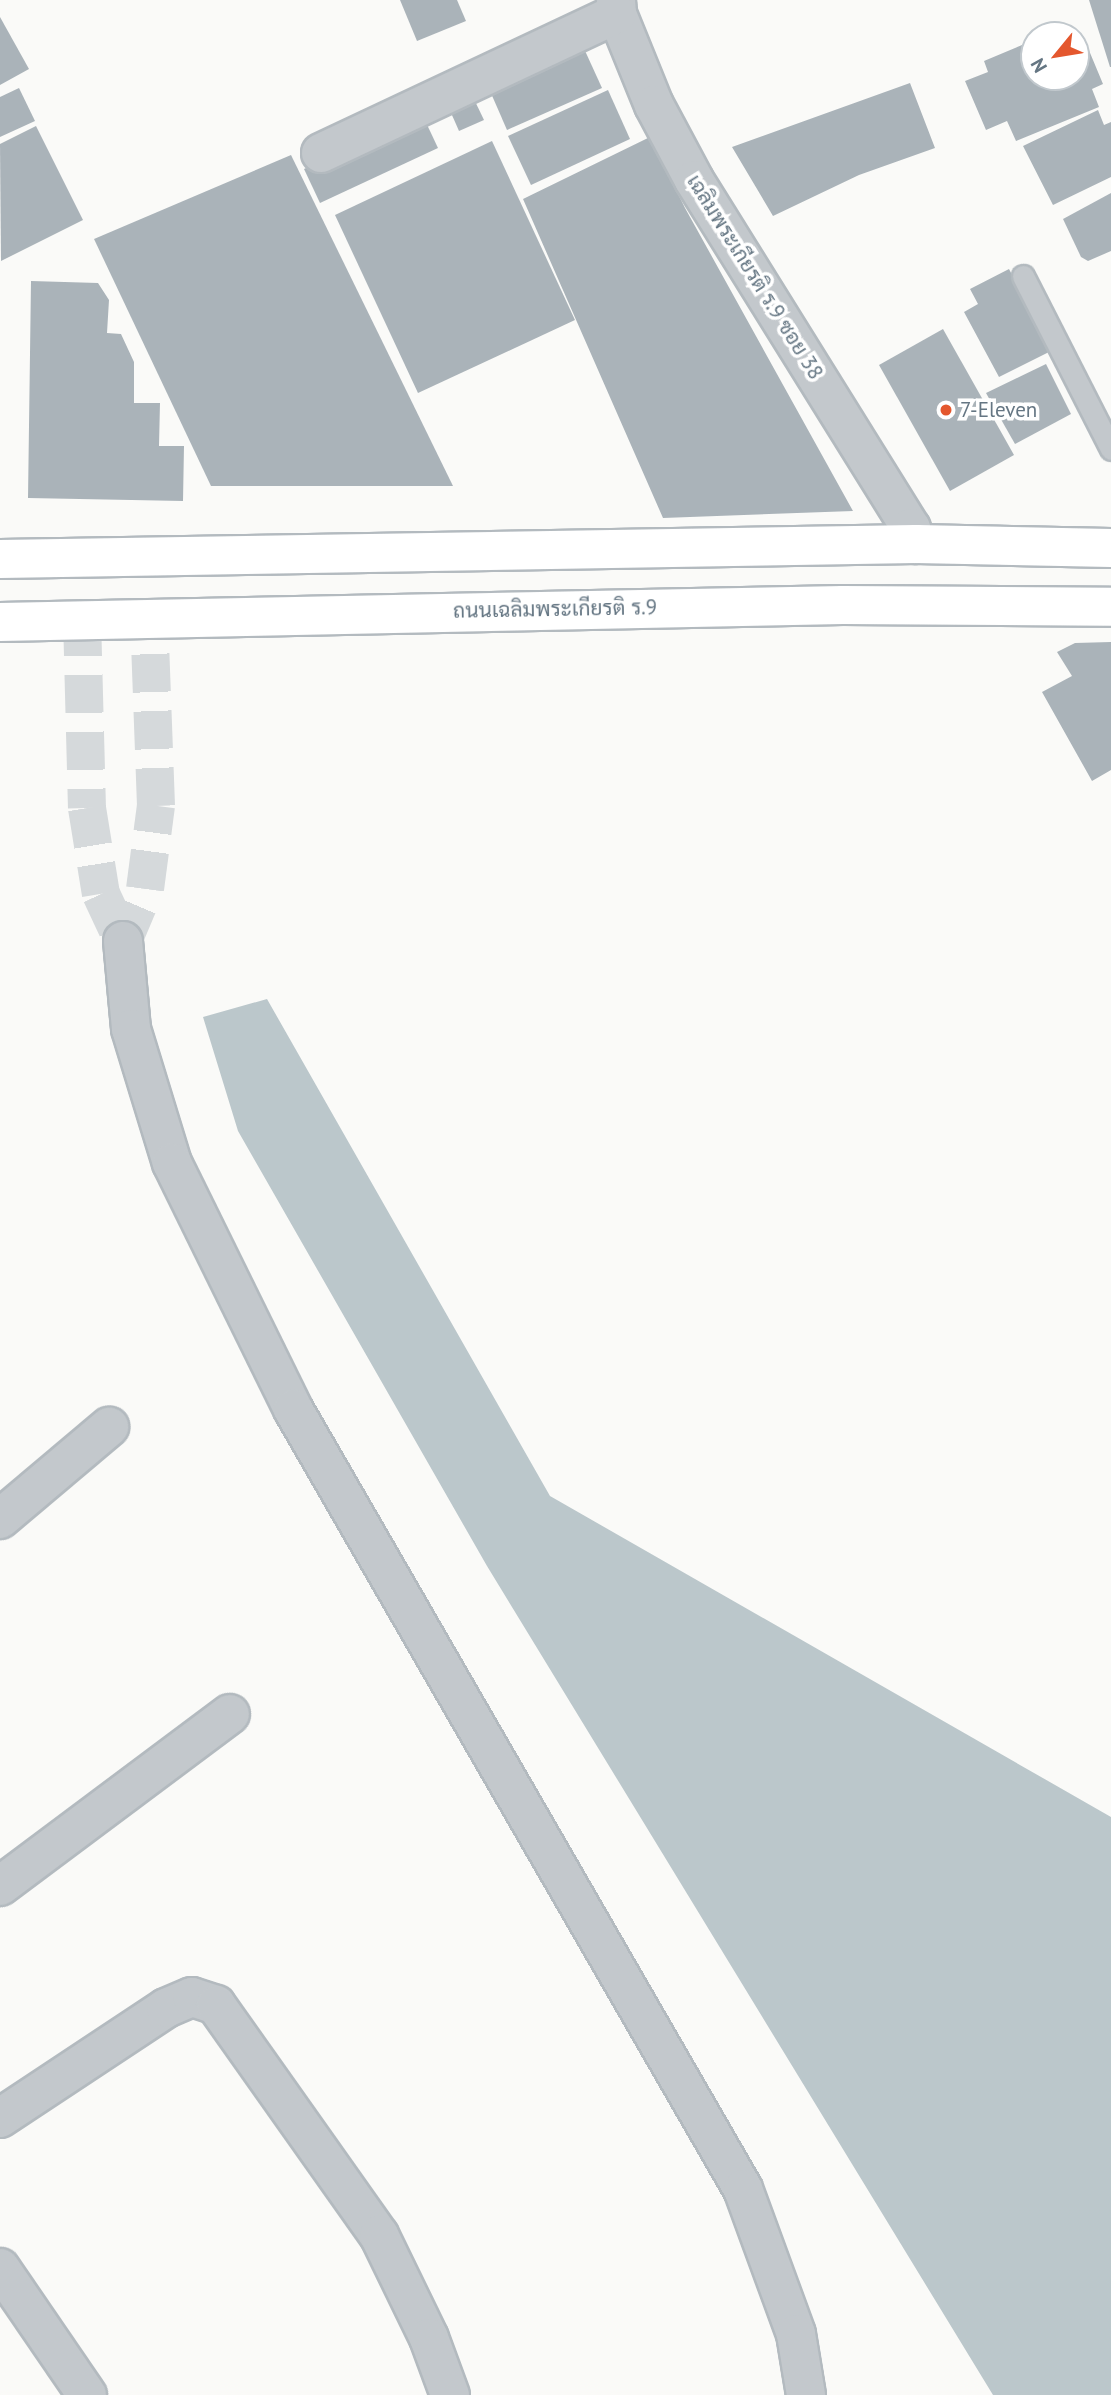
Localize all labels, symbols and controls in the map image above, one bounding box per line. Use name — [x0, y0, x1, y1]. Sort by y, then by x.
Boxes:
north arrow — [1020, 21, 1090, 91]
text: N — [1025, 54, 1052, 77]
street label: เฉลิมพระเกียรติ ร.9 ซอย 38 — [682, 170, 828, 384]
place label: 7-Eleven — [960, 397, 1037, 423]
marker: 7-Eleven — [938, 402, 954, 418]
street label: ถนนเฉลิมพระเกียรติ ร.9 — [453, 595, 657, 623]

